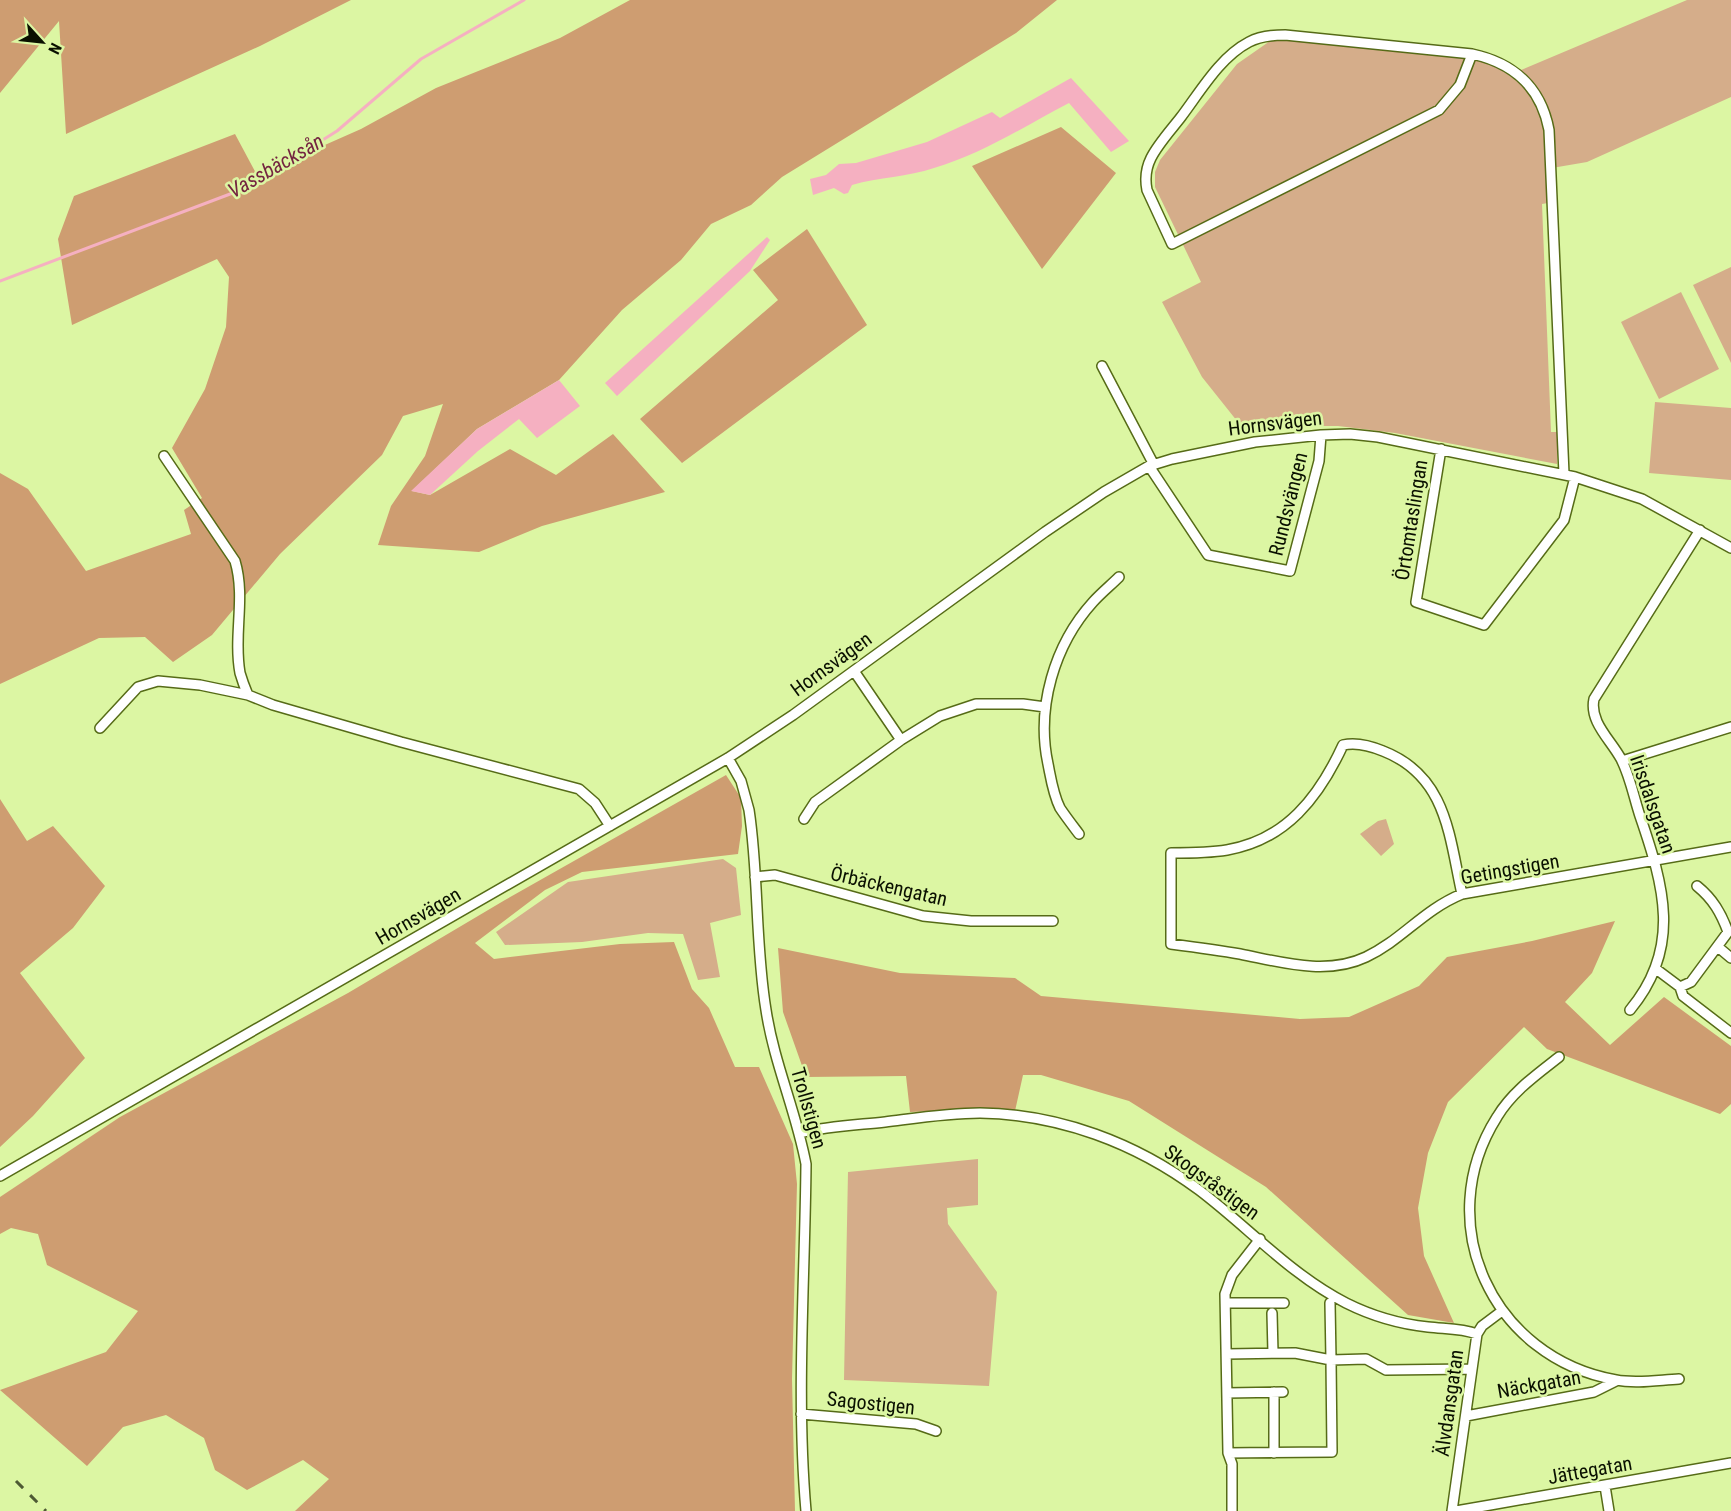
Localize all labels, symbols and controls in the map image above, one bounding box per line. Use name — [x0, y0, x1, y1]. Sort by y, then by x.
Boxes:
north arrow — [12, 12, 72, 72]
text: N — [44, 40, 66, 57]
water label: Vassbäcksån — [224, 129, 328, 203]
street label: Hornsvägen — [1227, 405, 1323, 441]
street label: Rundsvängen — [1264, 450, 1312, 558]
street label: Örtomtaslingan — [1390, 458, 1432, 582]
street label: Hornsvägen — [786, 627, 876, 701]
street label: Irisdalsgatan — [1625, 752, 1681, 856]
street label: Getingstigen — [1459, 849, 1561, 889]
street label: Örbäckengatan — [828, 861, 950, 911]
street label: Hornsvägen — [371, 882, 465, 950]
street label: Trollstigen — [786, 1065, 832, 1151]
street label: Skogsråstigen — [1160, 1139, 1264, 1225]
street label: Älvdansgatan — [1430, 1348, 1468, 1458]
street label: Näckgatan — [1495, 1365, 1583, 1403]
street label: Sagostigen — [826, 1386, 916, 1420]
street label: Jättegatan — [1546, 1451, 1634, 1489]

